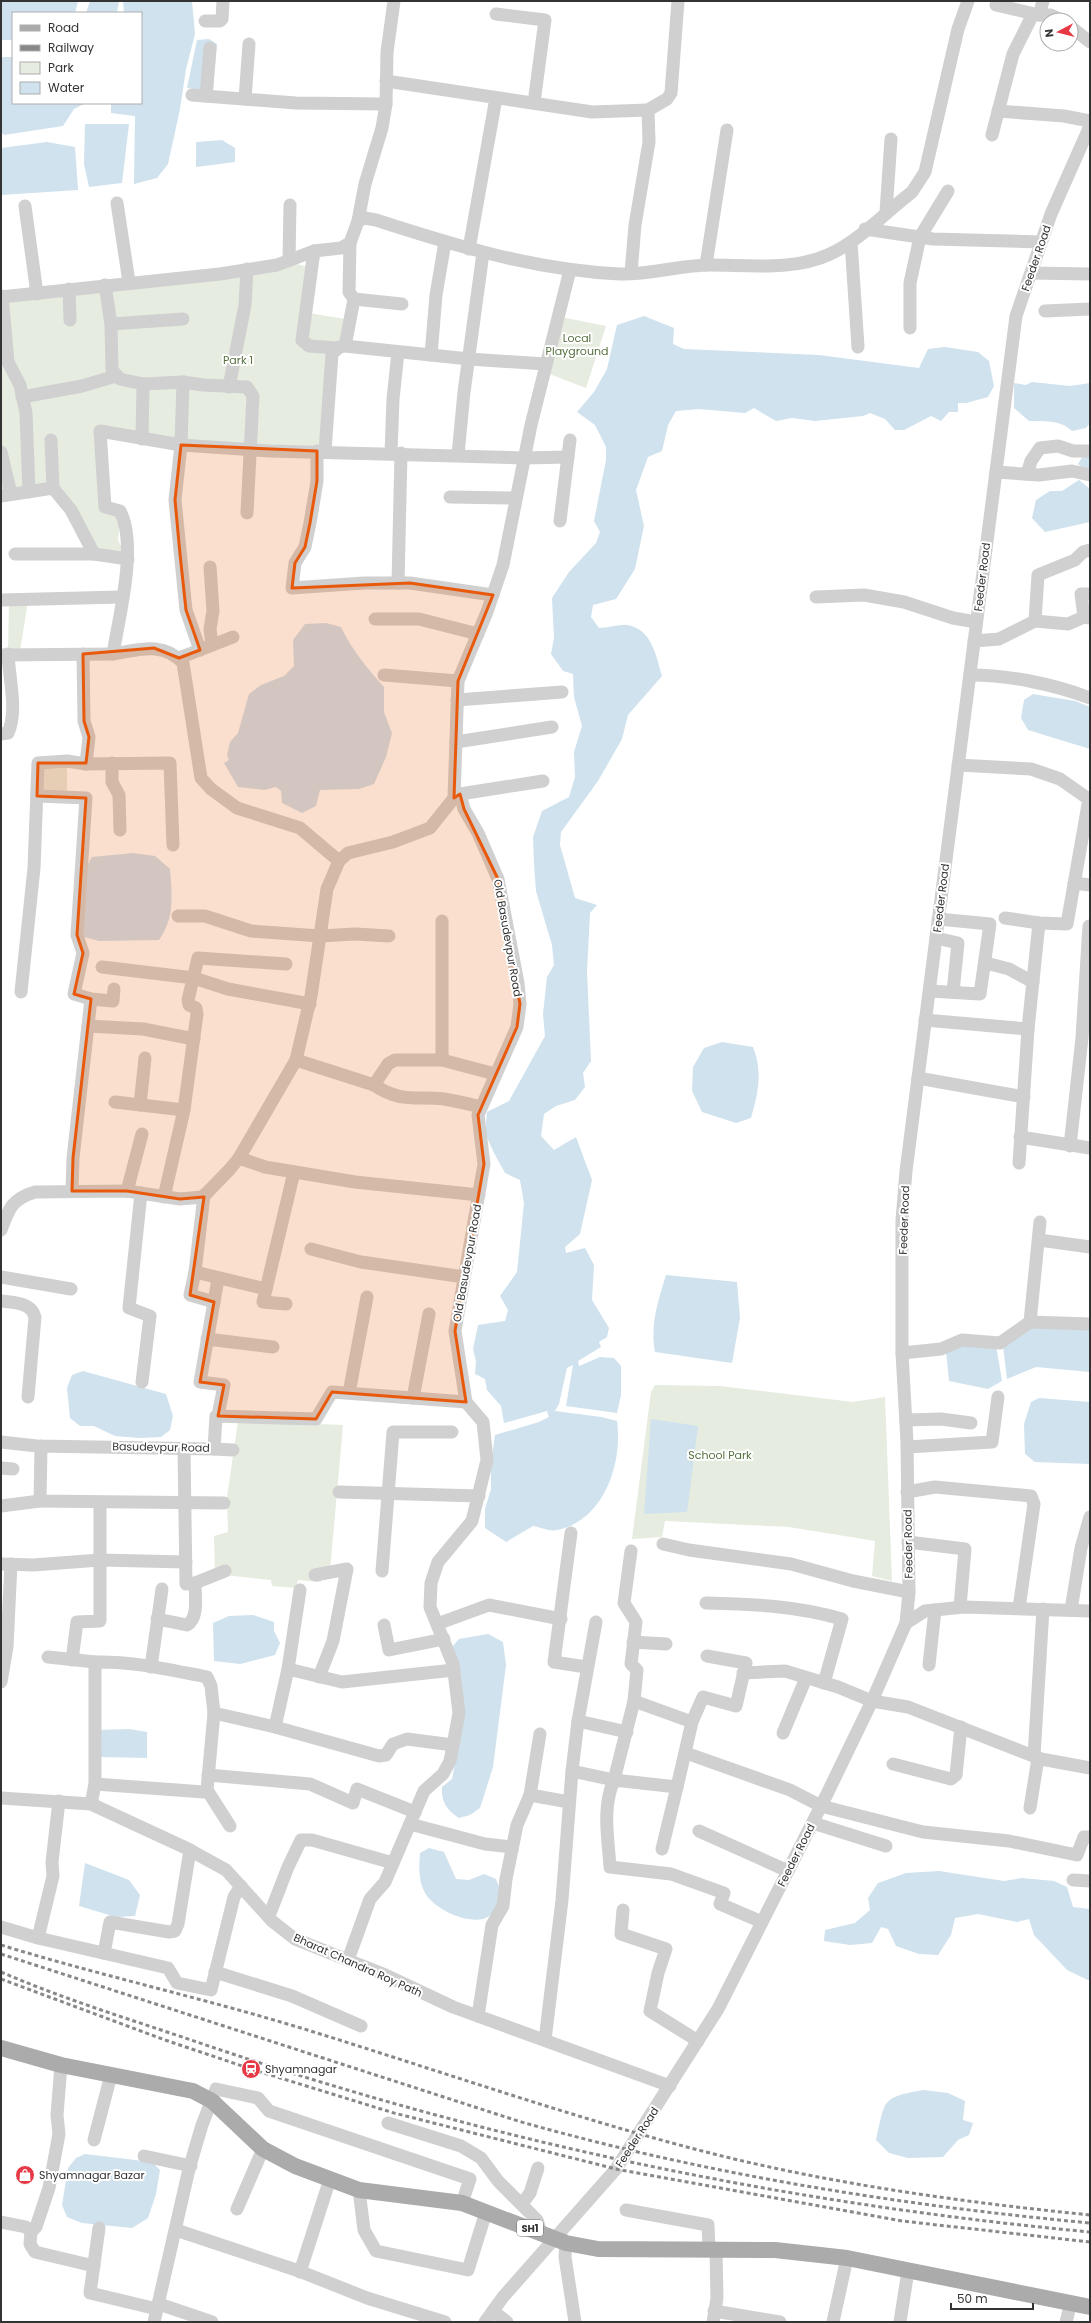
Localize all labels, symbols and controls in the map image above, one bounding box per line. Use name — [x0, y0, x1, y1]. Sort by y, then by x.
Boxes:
legend — [12, 12, 142, 104]
north arrow — [1039, 12, 1079, 52]
text: Road — [48, 19, 79, 36]
text: N — [1041, 28, 1058, 38]
text: Railway — [48, 39, 94, 56]
text: Park — [48, 59, 75, 76]
text: Water — [48, 79, 85, 96]
street label: Feeder Road — [1017, 223, 1055, 293]
park label: Local Playground — [546, 330, 608, 359]
park label: Park 1 — [223, 352, 253, 368]
street label: Feeder Road — [970, 542, 994, 612]
street label: Feeder Road — [929, 863, 953, 933]
street label: Old Basudevpur Road — [490, 878, 526, 998]
street label: Feeder Road — [895, 1185, 913, 1255]
street label: Old Basudevpur Road — [449, 1203, 485, 1323]
street label: Basudevpur Road — [112, 1438, 210, 1456]
park label: School Park — [688, 1447, 752, 1463]
street label: Feeder Road — [899, 1509, 917, 1579]
street label: Feeder Road — [773, 1821, 819, 1889]
street label: Bharat Chandra Roy Path — [291, 1929, 425, 2001]
station icon: Shyamnagar — [240, 2058, 262, 2080]
place label: Shyamnagar — [265, 2061, 337, 2077]
street label: Feeder Road — [611, 2104, 663, 2170]
shop icon: Shyamnagar Bazar — [14, 2164, 36, 2186]
place label: Shyamnagar Bazar — [39, 2167, 145, 2183]
road number: SH1 — [517, 2220, 543, 2236]
scale bar — [951, 2285, 1033, 2311]
text: 50 m — [957, 2290, 988, 2307]

